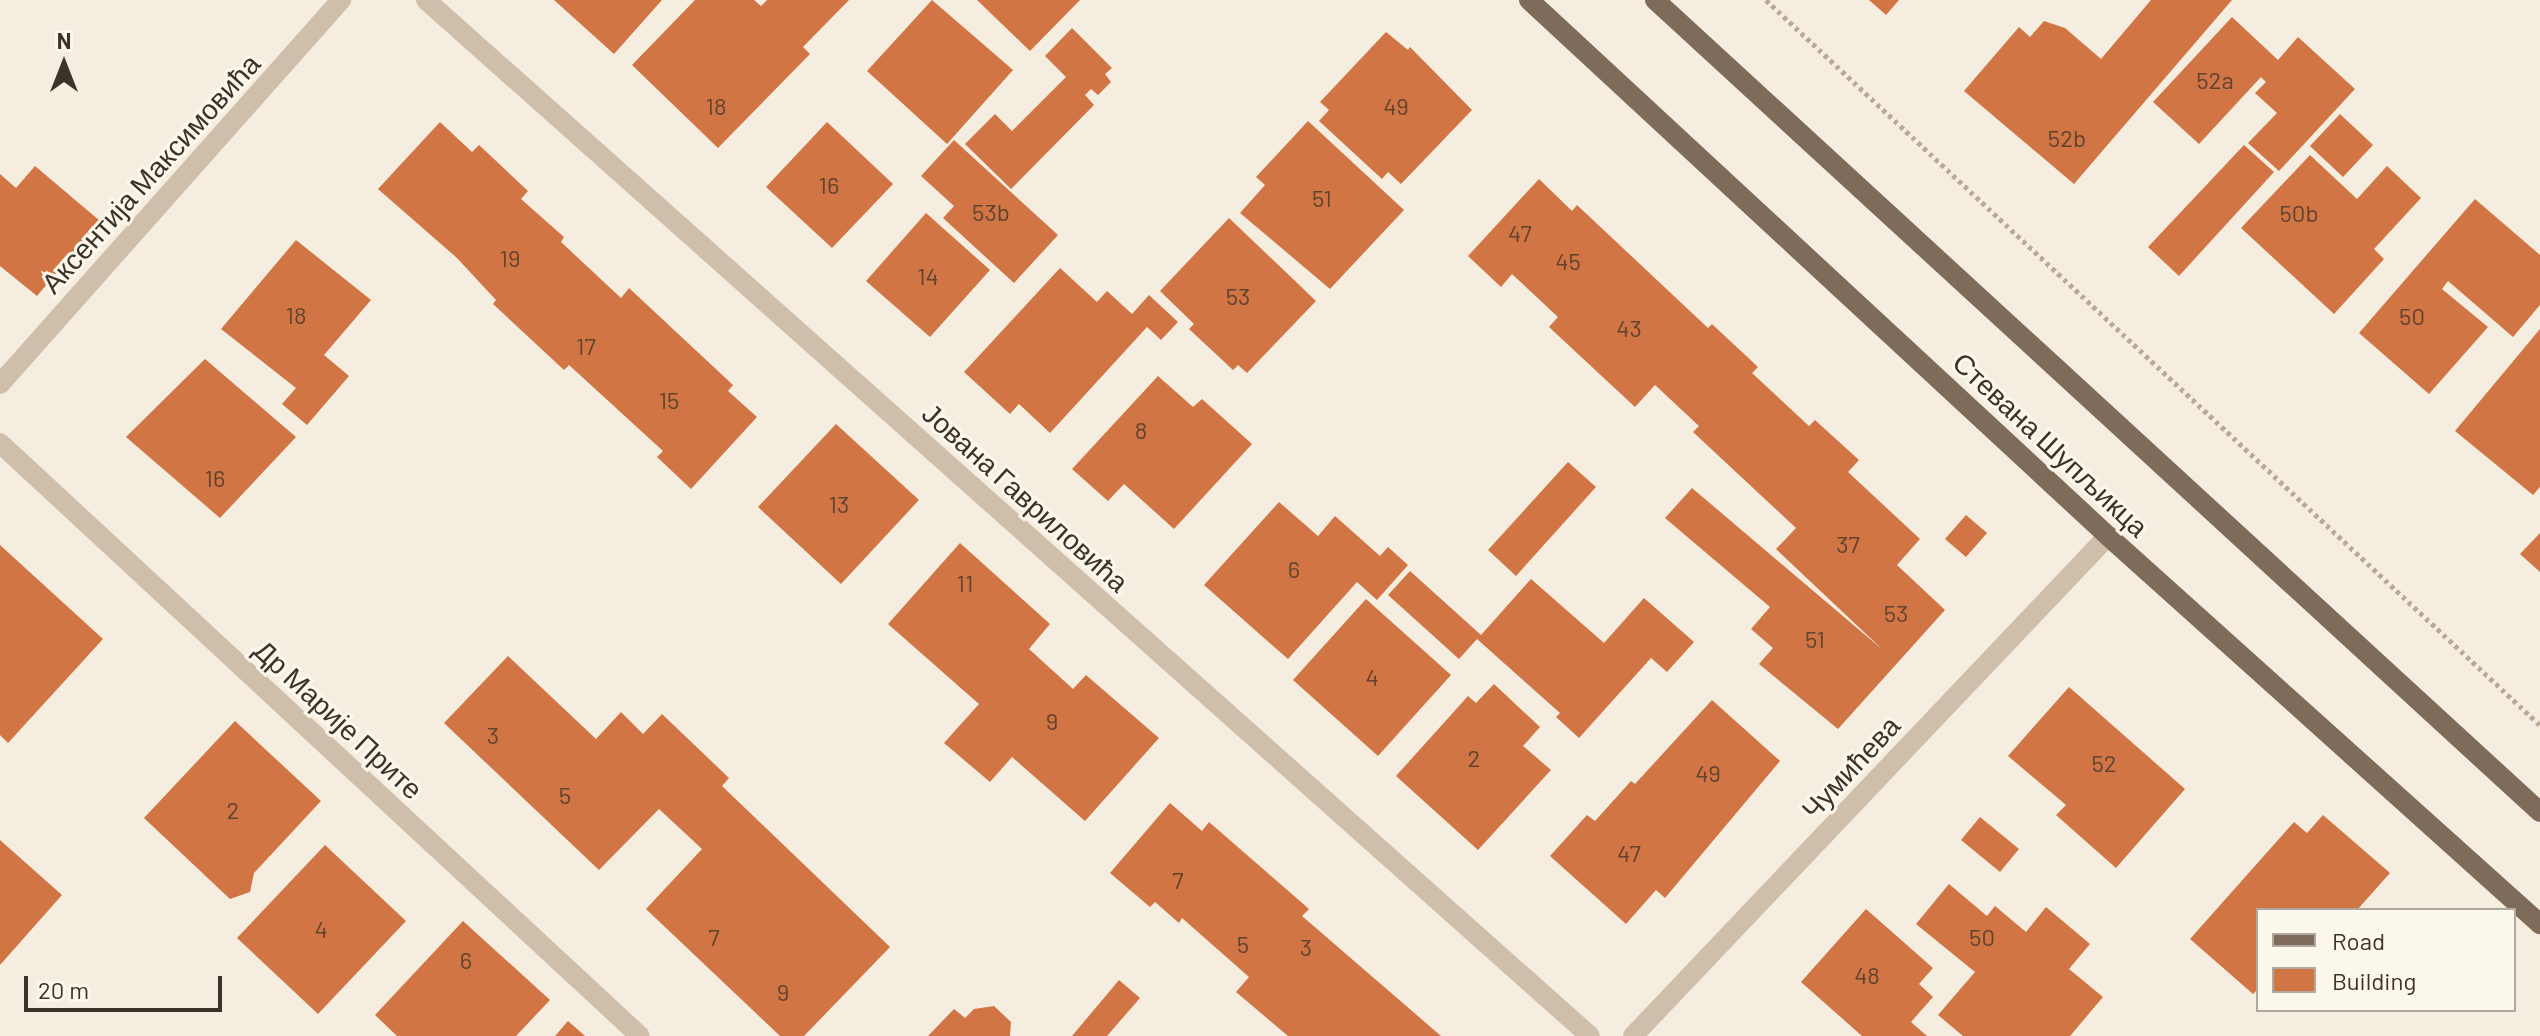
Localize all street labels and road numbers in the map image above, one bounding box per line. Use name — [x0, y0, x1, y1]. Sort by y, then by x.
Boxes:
street label: Аксентија Максимовића — [34, 47, 266, 299]
street label: Стевана Шупљикца — [1946, 345, 2156, 543]
street label: Јована Гавриловића — [916, 396, 1136, 598]
street label: Др Марије Прите — [248, 633, 430, 805]
street label: Чумићева — [1794, 709, 1906, 825]

